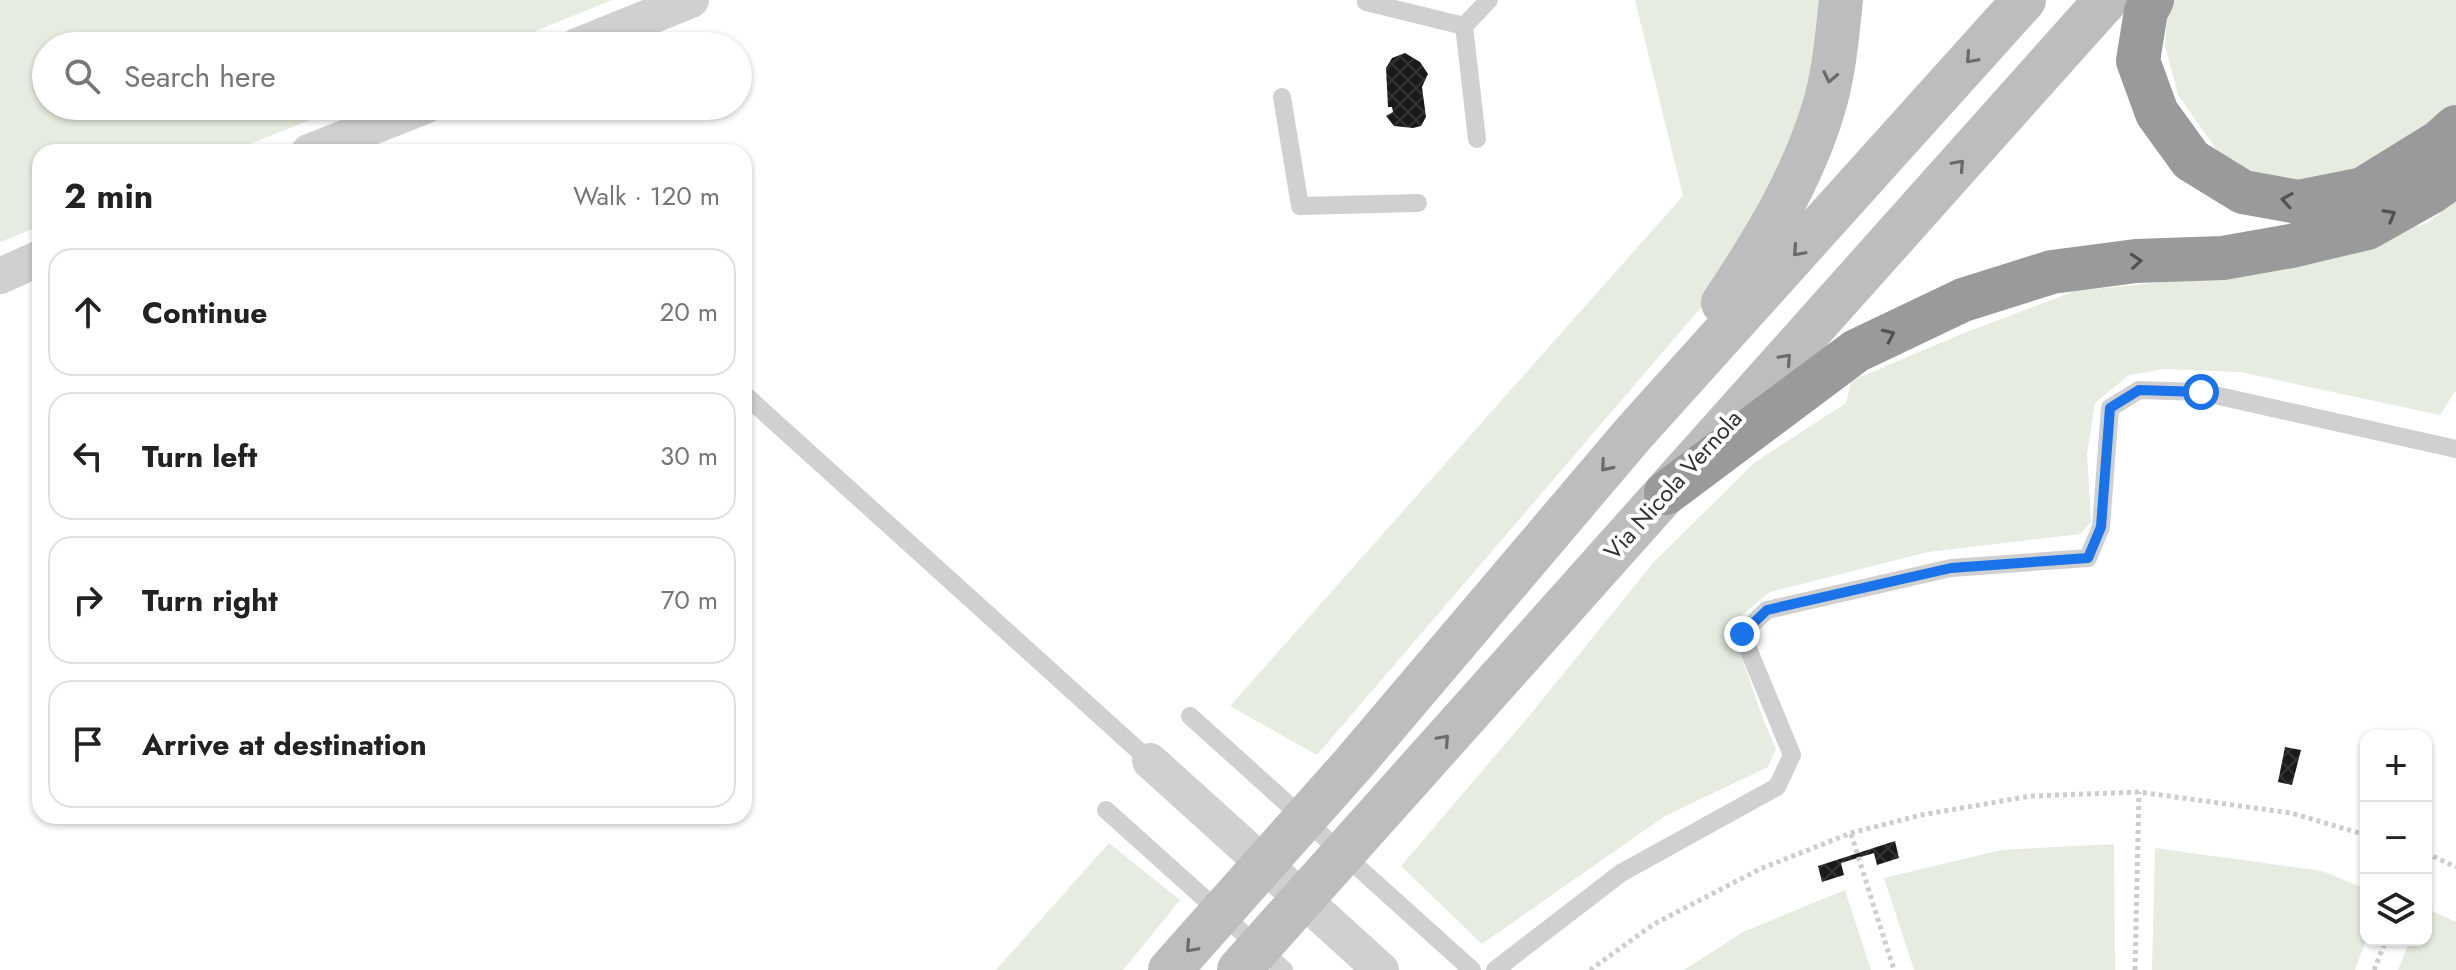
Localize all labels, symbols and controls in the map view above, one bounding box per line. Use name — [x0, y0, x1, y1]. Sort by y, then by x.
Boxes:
search box — [32, 32, 752, 120]
one-way arrow — [1966, 49, 1981, 63]
icon: search — [60, 54, 104, 98]
text: Search here — [124, 55, 276, 98]
one-way arrow — [1823, 70, 1840, 84]
one-way arrow — [1949, 159, 1964, 174]
text: 2 min — [64, 172, 153, 221]
text: Walk · 120 m — [573, 177, 720, 215]
one-way arrow — [2280, 192, 2294, 209]
one-way arrow — [2381, 209, 2396, 225]
one-way arrow — [1793, 242, 1807, 257]
one-way arrow — [2130, 253, 2143, 270]
icon: ahead — [66, 290, 110, 334]
text: Continue — [142, 291, 268, 334]
text: 20 m — [660, 293, 718, 331]
one-way arrow — [1881, 329, 1896, 345]
one-way arrow — [1776, 353, 1791, 368]
route start — [2183, 374, 2219, 410]
street label: Via Nicola Vernola — [1595, 402, 1750, 568]
icon: left — [66, 434, 110, 478]
text: Turn left — [142, 435, 257, 478]
text: 30 m — [660, 437, 718, 475]
one-way arrow — [1601, 457, 1616, 472]
icon: right — [66, 578, 110, 622]
text: Turn right — [142, 579, 278, 622]
text: 70 m — [661, 581, 718, 619]
route end — [1724, 616, 1760, 652]
icon: arrive — [66, 722, 110, 766]
text: Arrive at destination — [142, 723, 427, 766]
map controls — [2360, 730, 2432, 946]
button: + — [2360, 730, 2432, 802]
one-way arrow — [1435, 735, 1450, 749]
button: − — [2360, 802, 2432, 874]
button: layers — [2360, 874, 2432, 946]
one-way arrow — [1185, 938, 1200, 952]

